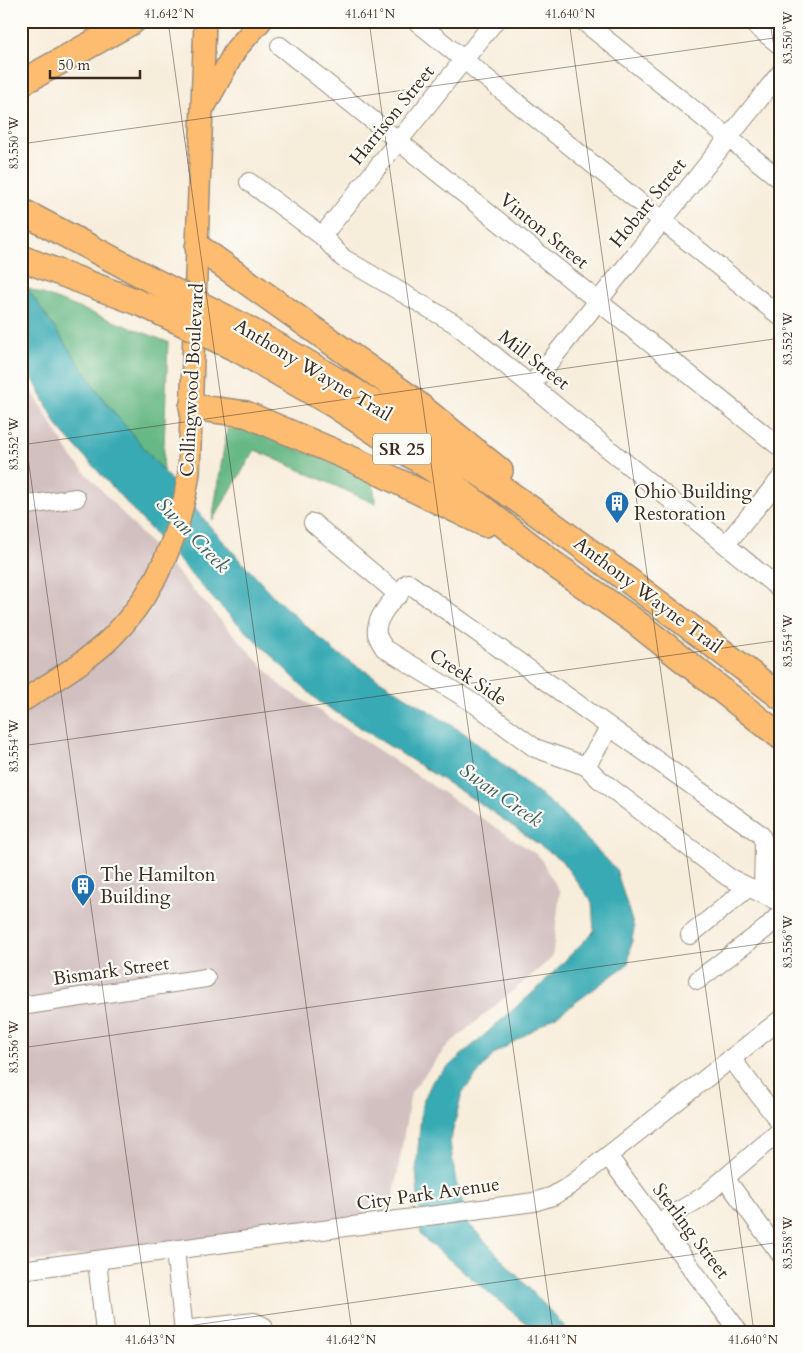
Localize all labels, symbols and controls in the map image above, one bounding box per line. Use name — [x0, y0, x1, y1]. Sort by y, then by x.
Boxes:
text: 41.642°N — [144, 6, 195, 22]
text: 41.641°N — [345, 6, 396, 22]
text: 41.640°N — [545, 6, 596, 22]
text: 83.550°W — [780, 11, 796, 65]
scale bar — [50, 48, 140, 80]
text: 50 m — [58, 55, 90, 75]
street label: Harrison Street — [344, 60, 440, 170]
text: 83.550°W — [6, 116, 22, 170]
street label: Hobart Street — [604, 153, 692, 253]
street label: Vinton Street — [494, 187, 594, 275]
street label: Collingwood Boulevard — [174, 282, 210, 478]
text: 83.552°W — [780, 312, 796, 366]
street label: Anthony Wayne Trail — [229, 313, 397, 428]
street label: Mill Street — [493, 324, 575, 396]
text: 83.552°W — [6, 417, 22, 471]
road number: SR 25 — [373, 434, 431, 464]
place label: Ohio Building Restoration — [634, 479, 752, 527]
building icon: Ohio Building Restoration — [604, 490, 630, 524]
water label: Swan Creek — [150, 491, 236, 579]
street label: Anthony Wayne Trail — [568, 530, 728, 660]
text: 83.554°W — [780, 614, 796, 668]
street label: Creek Side — [424, 642, 512, 712]
text: 83.554°W — [6, 719, 22, 773]
water label: Swan Creek — [454, 757, 548, 834]
place label: The Hamilton Building — [100, 862, 216, 910]
building icon: The Hamilton Building — [70, 873, 96, 907]
text: 83.556°W — [780, 915, 796, 969]
street label: Bismark Street — [51, 950, 171, 992]
text: 83.556°W — [6, 1020, 22, 1074]
street label: City Park Avenue — [355, 1171, 501, 1217]
street label: Sterling Street — [646, 1178, 736, 1284]
text: 83.558°W — [780, 1216, 796, 1270]
text: 41.643°N — [125, 1332, 176, 1348]
text: 41.642°N — [326, 1332, 377, 1348]
text: 41.641°N — [527, 1332, 578, 1348]
text: 41.640°N — [728, 1332, 779, 1348]

